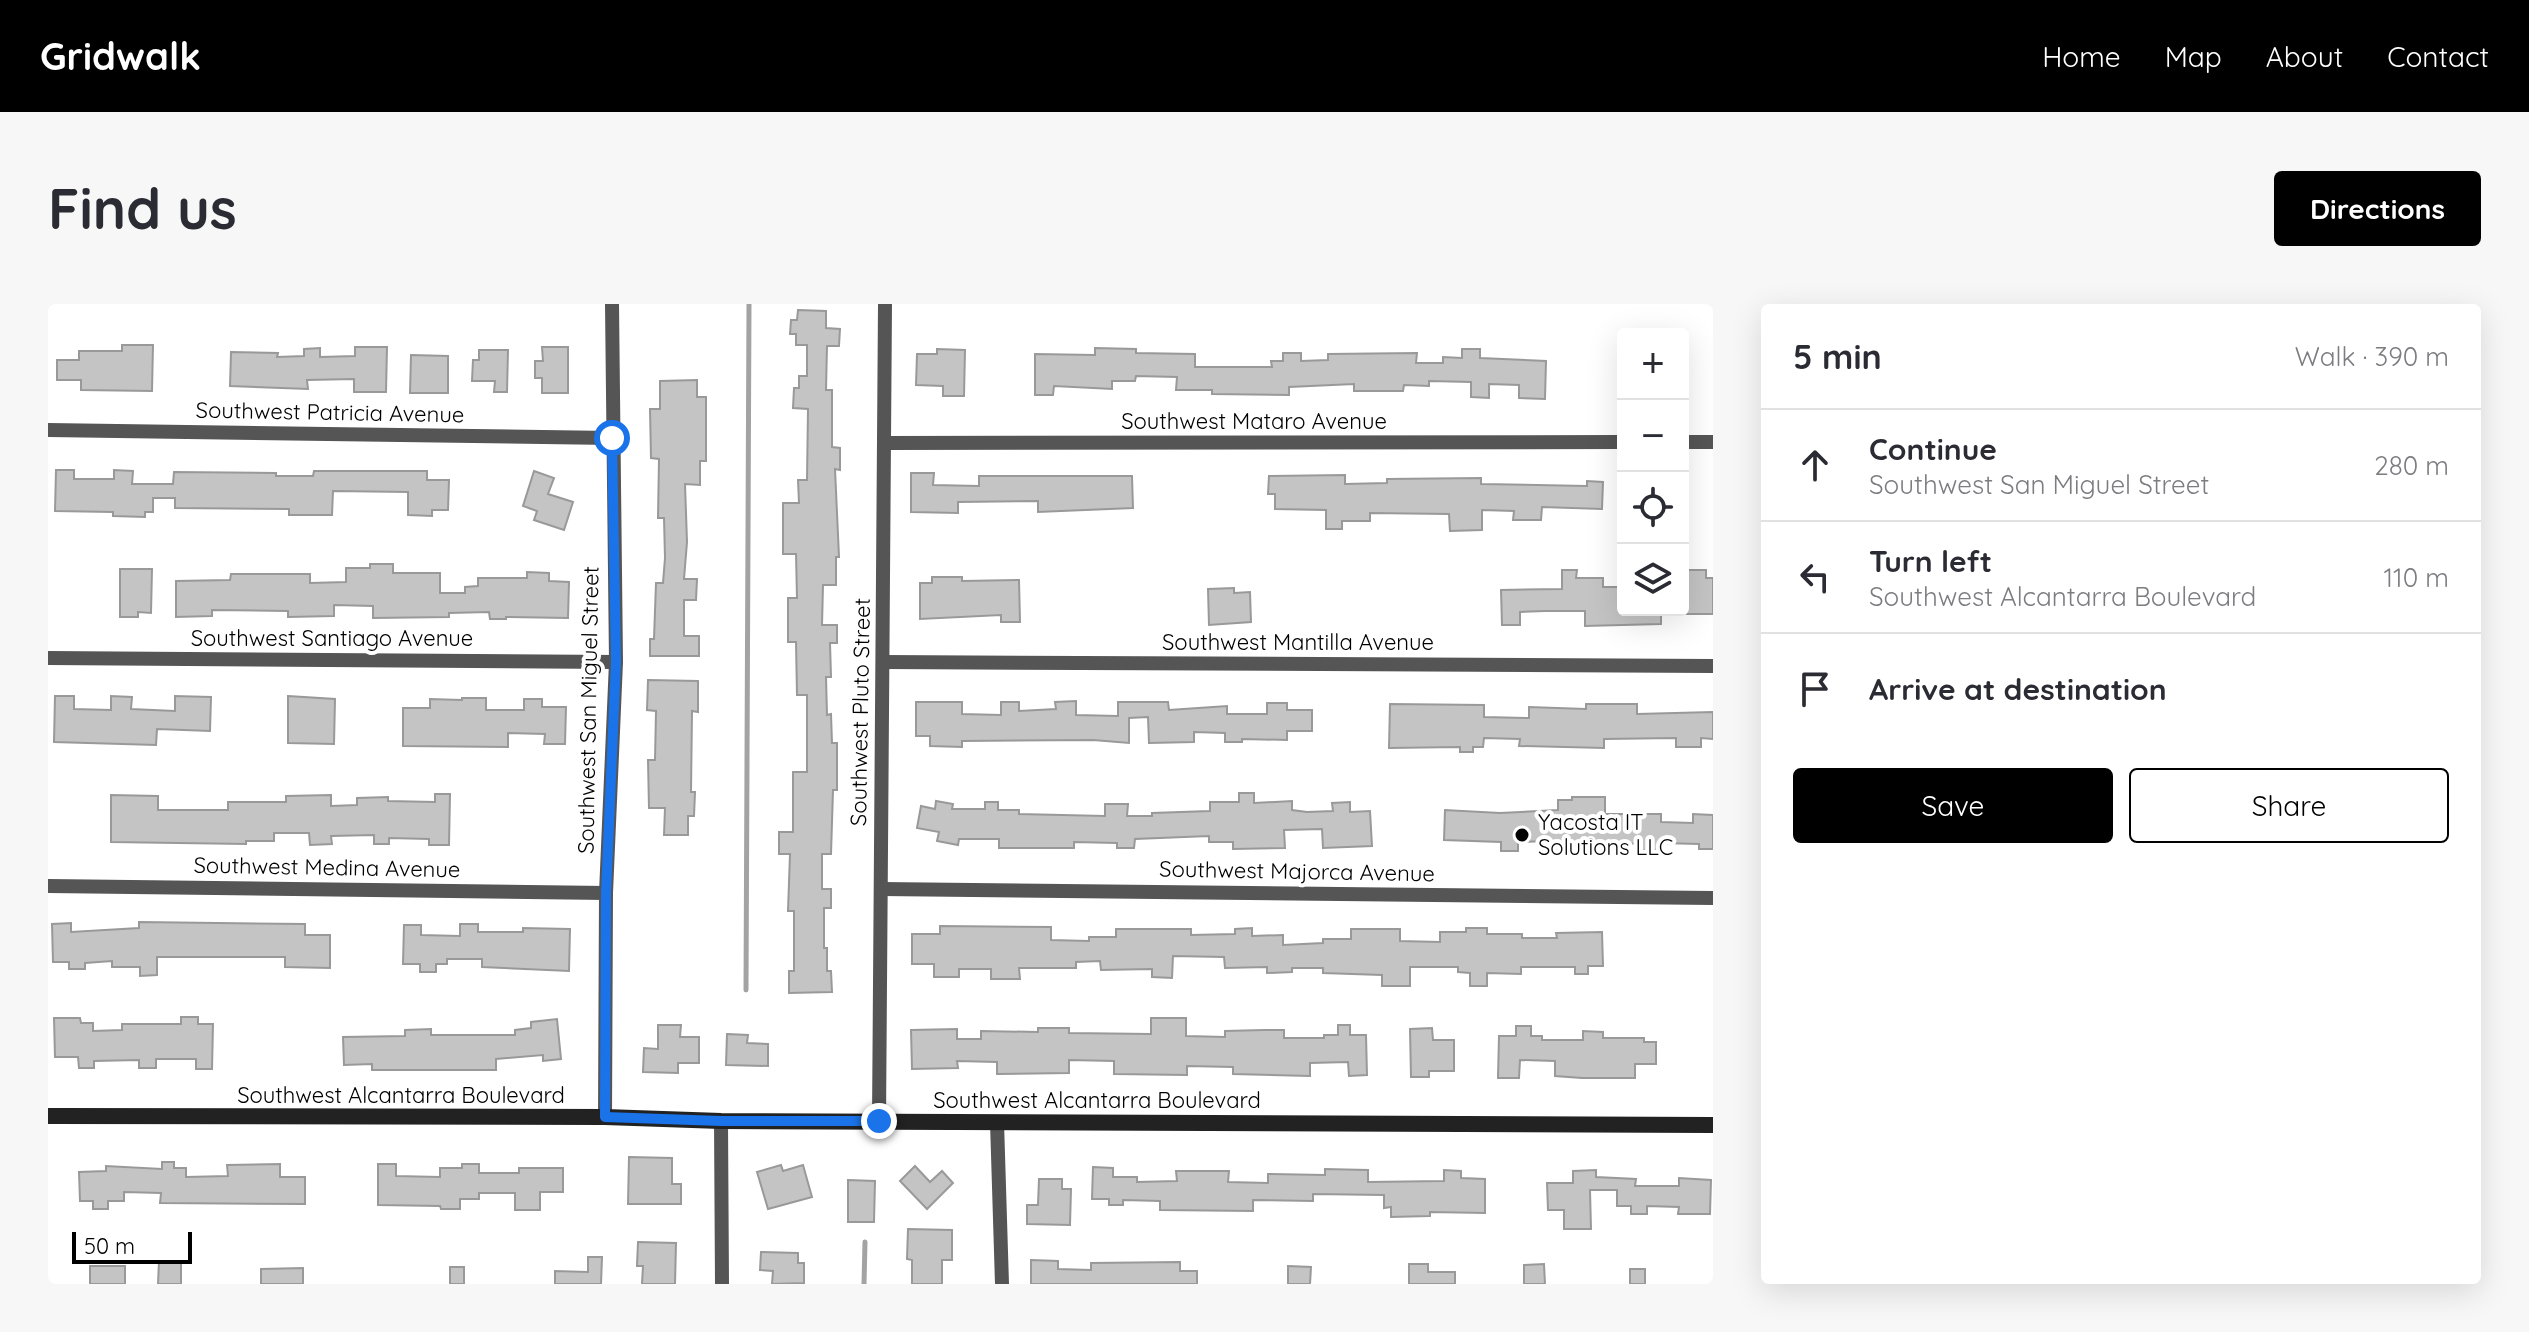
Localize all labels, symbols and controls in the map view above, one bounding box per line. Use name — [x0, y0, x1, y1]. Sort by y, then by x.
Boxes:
text: Gridwalk — [40, 32, 201, 80]
text: Home — [2042, 39, 2121, 74]
text: Map — [2165, 39, 2222, 74]
text: About — [2266, 39, 2343, 74]
text: Contact — [2387, 39, 2489, 74]
button: Directions — [2274, 171, 2481, 246]
text: Find us — [48, 173, 237, 243]
map controls — [1617, 328, 1689, 616]
button: + — [1617, 328, 1689, 400]
text: 5 min — [1793, 335, 1882, 378]
text: Walk · 390 m — [2295, 340, 2449, 373]
street label: Southwest Patricia Avenue — [196, 396, 464, 428]
button: − — [1617, 400, 1689, 472]
street label: Southwest Mataro Avenue — [1121, 407, 1387, 435]
route start — [594, 420, 630, 456]
text: Continue — [1869, 430, 1997, 468]
icon: ahead — [1793, 443, 1837, 487]
text: 280 m — [2374, 449, 2449, 482]
text: Southwest San Miguel Street — [1869, 468, 2209, 501]
button: locate — [1617, 472, 1689, 544]
text: Turn left — [1869, 542, 1992, 580]
button: layers — [1617, 544, 1689, 616]
icon: left — [1793, 555, 1837, 599]
text: 110 m — [2383, 561, 2449, 594]
street label: Southwest San Miguel Street — [571, 566, 605, 854]
text: Southwest Alcantarra Boulevard — [1869, 580, 2256, 613]
street label: Southwest Pluto Street — [844, 598, 876, 826]
street label: Southwest Santiago Avenue — [191, 624, 473, 652]
street label: Southwest Mantilla Avenue — [1162, 628, 1434, 656]
icon: arrive — [1793, 667, 1837, 711]
text: Arrive at destination — [1869, 670, 2167, 708]
button: Save — [1793, 768, 2113, 843]
button: Share — [2129, 768, 2449, 843]
place label: Yacosta IT Solutions LLC — [1538, 808, 1673, 861]
marker: Yacosta IT Solutions LLC — [1513, 826, 1531, 844]
street label: Southwest Medina Avenue — [193, 851, 461, 883]
street label: Southwest Majorca Avenue — [1159, 855, 1435, 887]
street label: Southwest Alcantarra Boulevard — [237, 1081, 565, 1109]
street label: Southwest Alcantarra Boulevard — [933, 1086, 1261, 1114]
route end — [861, 1103, 897, 1139]
scale bar — [72, 1228, 192, 1264]
text: 50 m — [84, 1232, 135, 1260]

